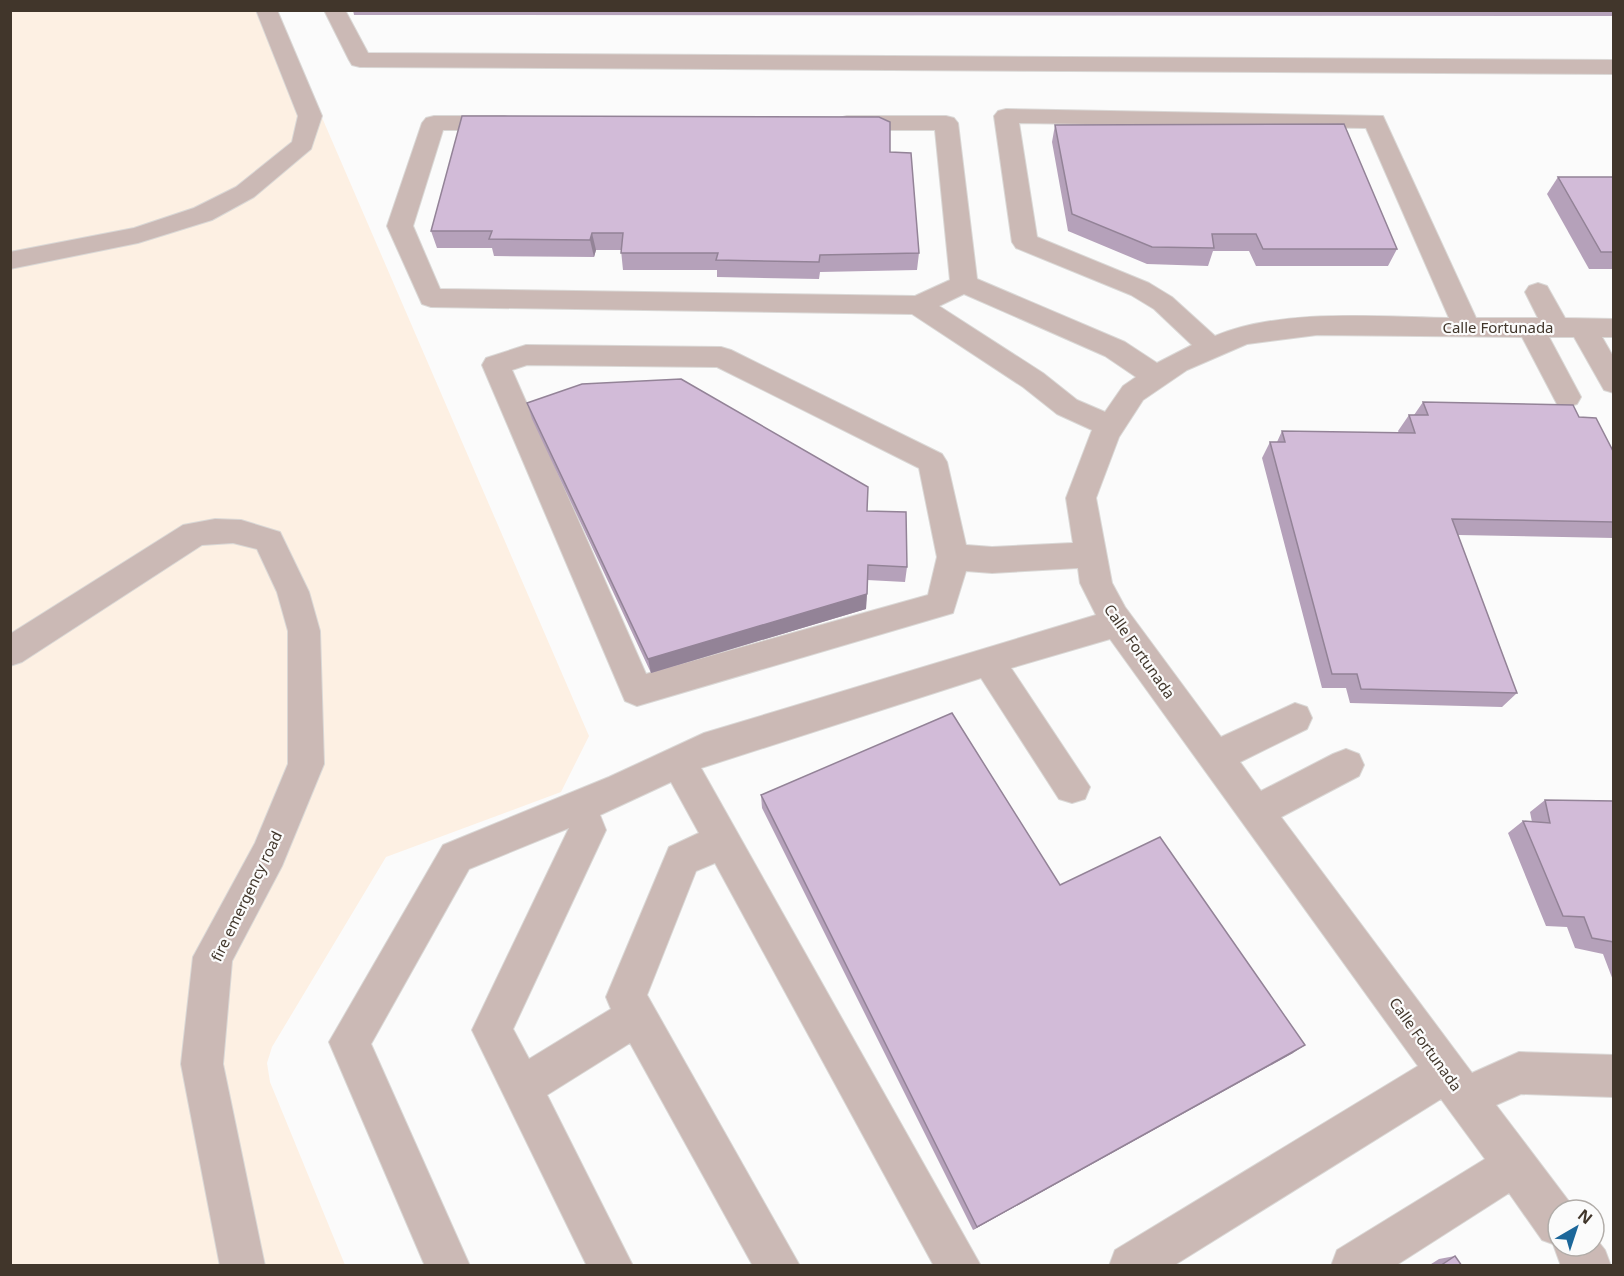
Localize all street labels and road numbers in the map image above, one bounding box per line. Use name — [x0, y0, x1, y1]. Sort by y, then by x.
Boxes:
street label: Calle Fortunada — [1442, 317, 1554, 337]
street label: Calle Fortunada — [1100, 600, 1180, 702]
street label: fire emergency road — [206, 828, 286, 964]
street label: Calle Fortunada — [1385, 993, 1467, 1095]

